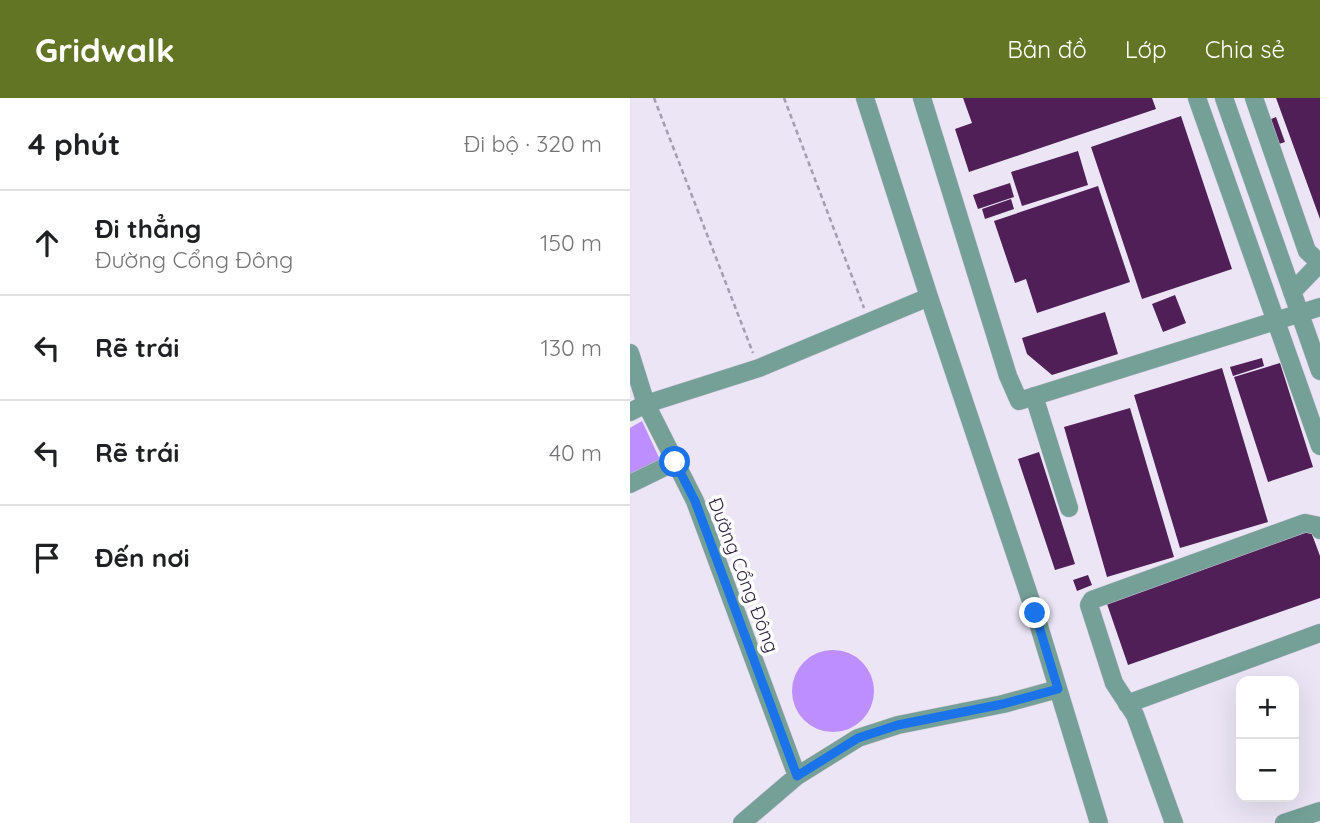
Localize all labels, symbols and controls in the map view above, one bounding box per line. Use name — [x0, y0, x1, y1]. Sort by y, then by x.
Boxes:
text: Gridwalk — [35, 29, 175, 70]
text: Bản đồ — [1007, 34, 1087, 64]
text: Lớp — [1125, 34, 1167, 64]
text: Chia sẻ — [1205, 34, 1285, 64]
text: 4 phút — [28, 125, 120, 163]
text: Đi bộ · 320 m — [464, 129, 602, 158]
text: Đi thẳng — [95, 212, 201, 245]
icon: ahead — [28, 224, 66, 262]
text: 150 m — [540, 228, 602, 257]
text: Đường Cổng Đông — [95, 245, 293, 274]
icon: left — [28, 329, 66, 367]
text: Rẽ trái — [95, 331, 179, 364]
text: 130 m — [540, 333, 602, 362]
icon: left — [28, 434, 66, 472]
text: Rẽ trái — [95, 436, 179, 469]
text: 40 m — [549, 438, 602, 467]
route start — [659, 446, 690, 477]
street label: Đường Cổng Đông — [703, 494, 785, 656]
icon: arrive — [28, 539, 66, 577]
text: Đến nơi — [95, 541, 190, 574]
route end — [1019, 597, 1050, 628]
map controls — [1236, 676, 1299, 802]
button: + — [1236, 676, 1299, 739]
button: − — [1236, 739, 1299, 802]

